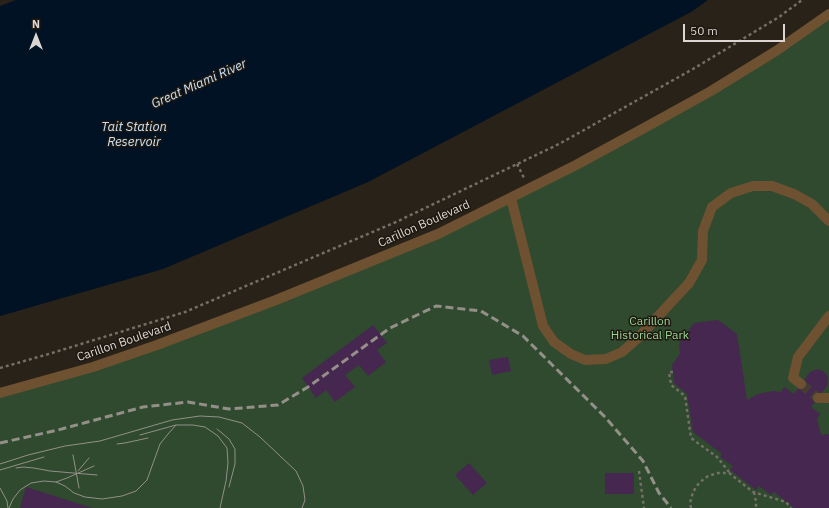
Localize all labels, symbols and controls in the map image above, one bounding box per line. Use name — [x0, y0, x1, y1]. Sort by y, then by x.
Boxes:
north arrow — [16, 16, 56, 56]
scale bar — [685, 16, 787, 42]
text: N — [32, 17, 40, 31]
text: 50 m — [690, 23, 718, 38]
water label: Great Miami River — [149, 56, 249, 112]
water label: Tait Station Reservoir — [101, 119, 167, 150]
street label: Carillon Boulevard — [376, 197, 472, 251]
park label: Carillon Historical Park — [611, 315, 689, 343]
street label: Carillon Boulevard — [75, 319, 173, 365]

